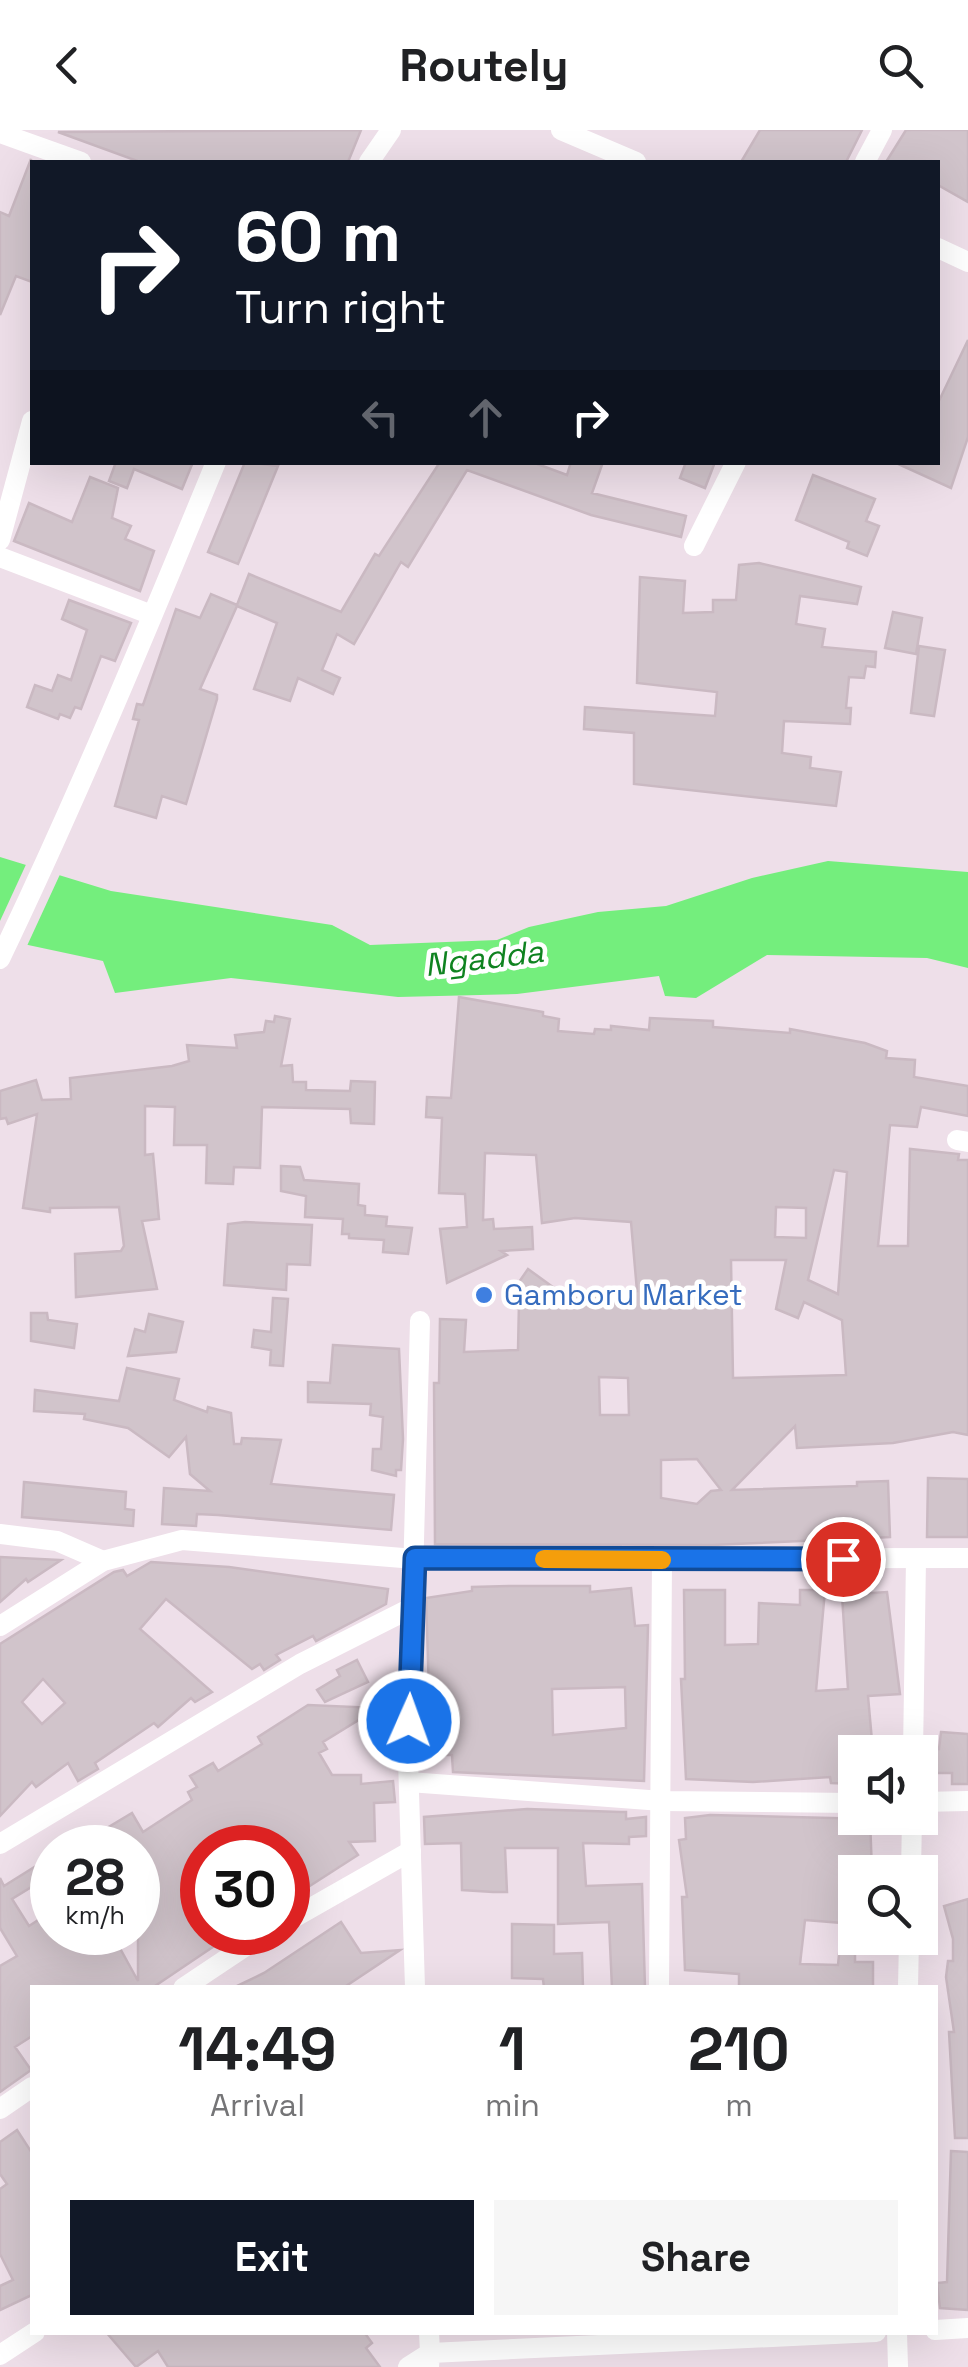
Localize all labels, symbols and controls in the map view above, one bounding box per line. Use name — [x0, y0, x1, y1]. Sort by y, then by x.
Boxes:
text: Routely — [399, 37, 569, 94]
icon: back — [40, 38, 95, 93]
icon: search — [873, 38, 928, 93]
text: 60 m — [235, 192, 401, 281]
icon: right — [70, 200, 200, 330]
text: Turn right — [235, 279, 446, 336]
icon: left — [353, 390, 408, 445]
icon: ahead — [458, 390, 513, 445]
icon: right — [563, 390, 618, 445]
water label: Ngadda — [422, 931, 546, 985]
place label: Gamboru Market — [504, 1275, 743, 1314]
marker: Gamboru Market — [473, 1284, 495, 1306]
pin — [801, 1517, 886, 1602]
icon: arrive — [816, 1532, 871, 1587]
position arrow — [357, 1669, 461, 1773]
map controls — [838, 1735, 938, 1955]
button: sound — [838, 1735, 938, 1835]
speed limit sign: 30 — [180, 1825, 310, 1955]
text: 28 — [65, 1846, 125, 1910]
button: search — [838, 1855, 938, 1955]
text: km/h — [65, 1899, 125, 1931]
text: 14:49 — [178, 2011, 337, 2088]
text: 1 — [499, 2011, 526, 2088]
text: 210 — [688, 2011, 790, 2088]
text: Arrival — [210, 2085, 305, 2125]
text: min — [485, 2085, 540, 2125]
text: m — [725, 2085, 753, 2125]
button: Exit — [70, 2200, 474, 2315]
button: Share — [494, 2200, 898, 2315]

